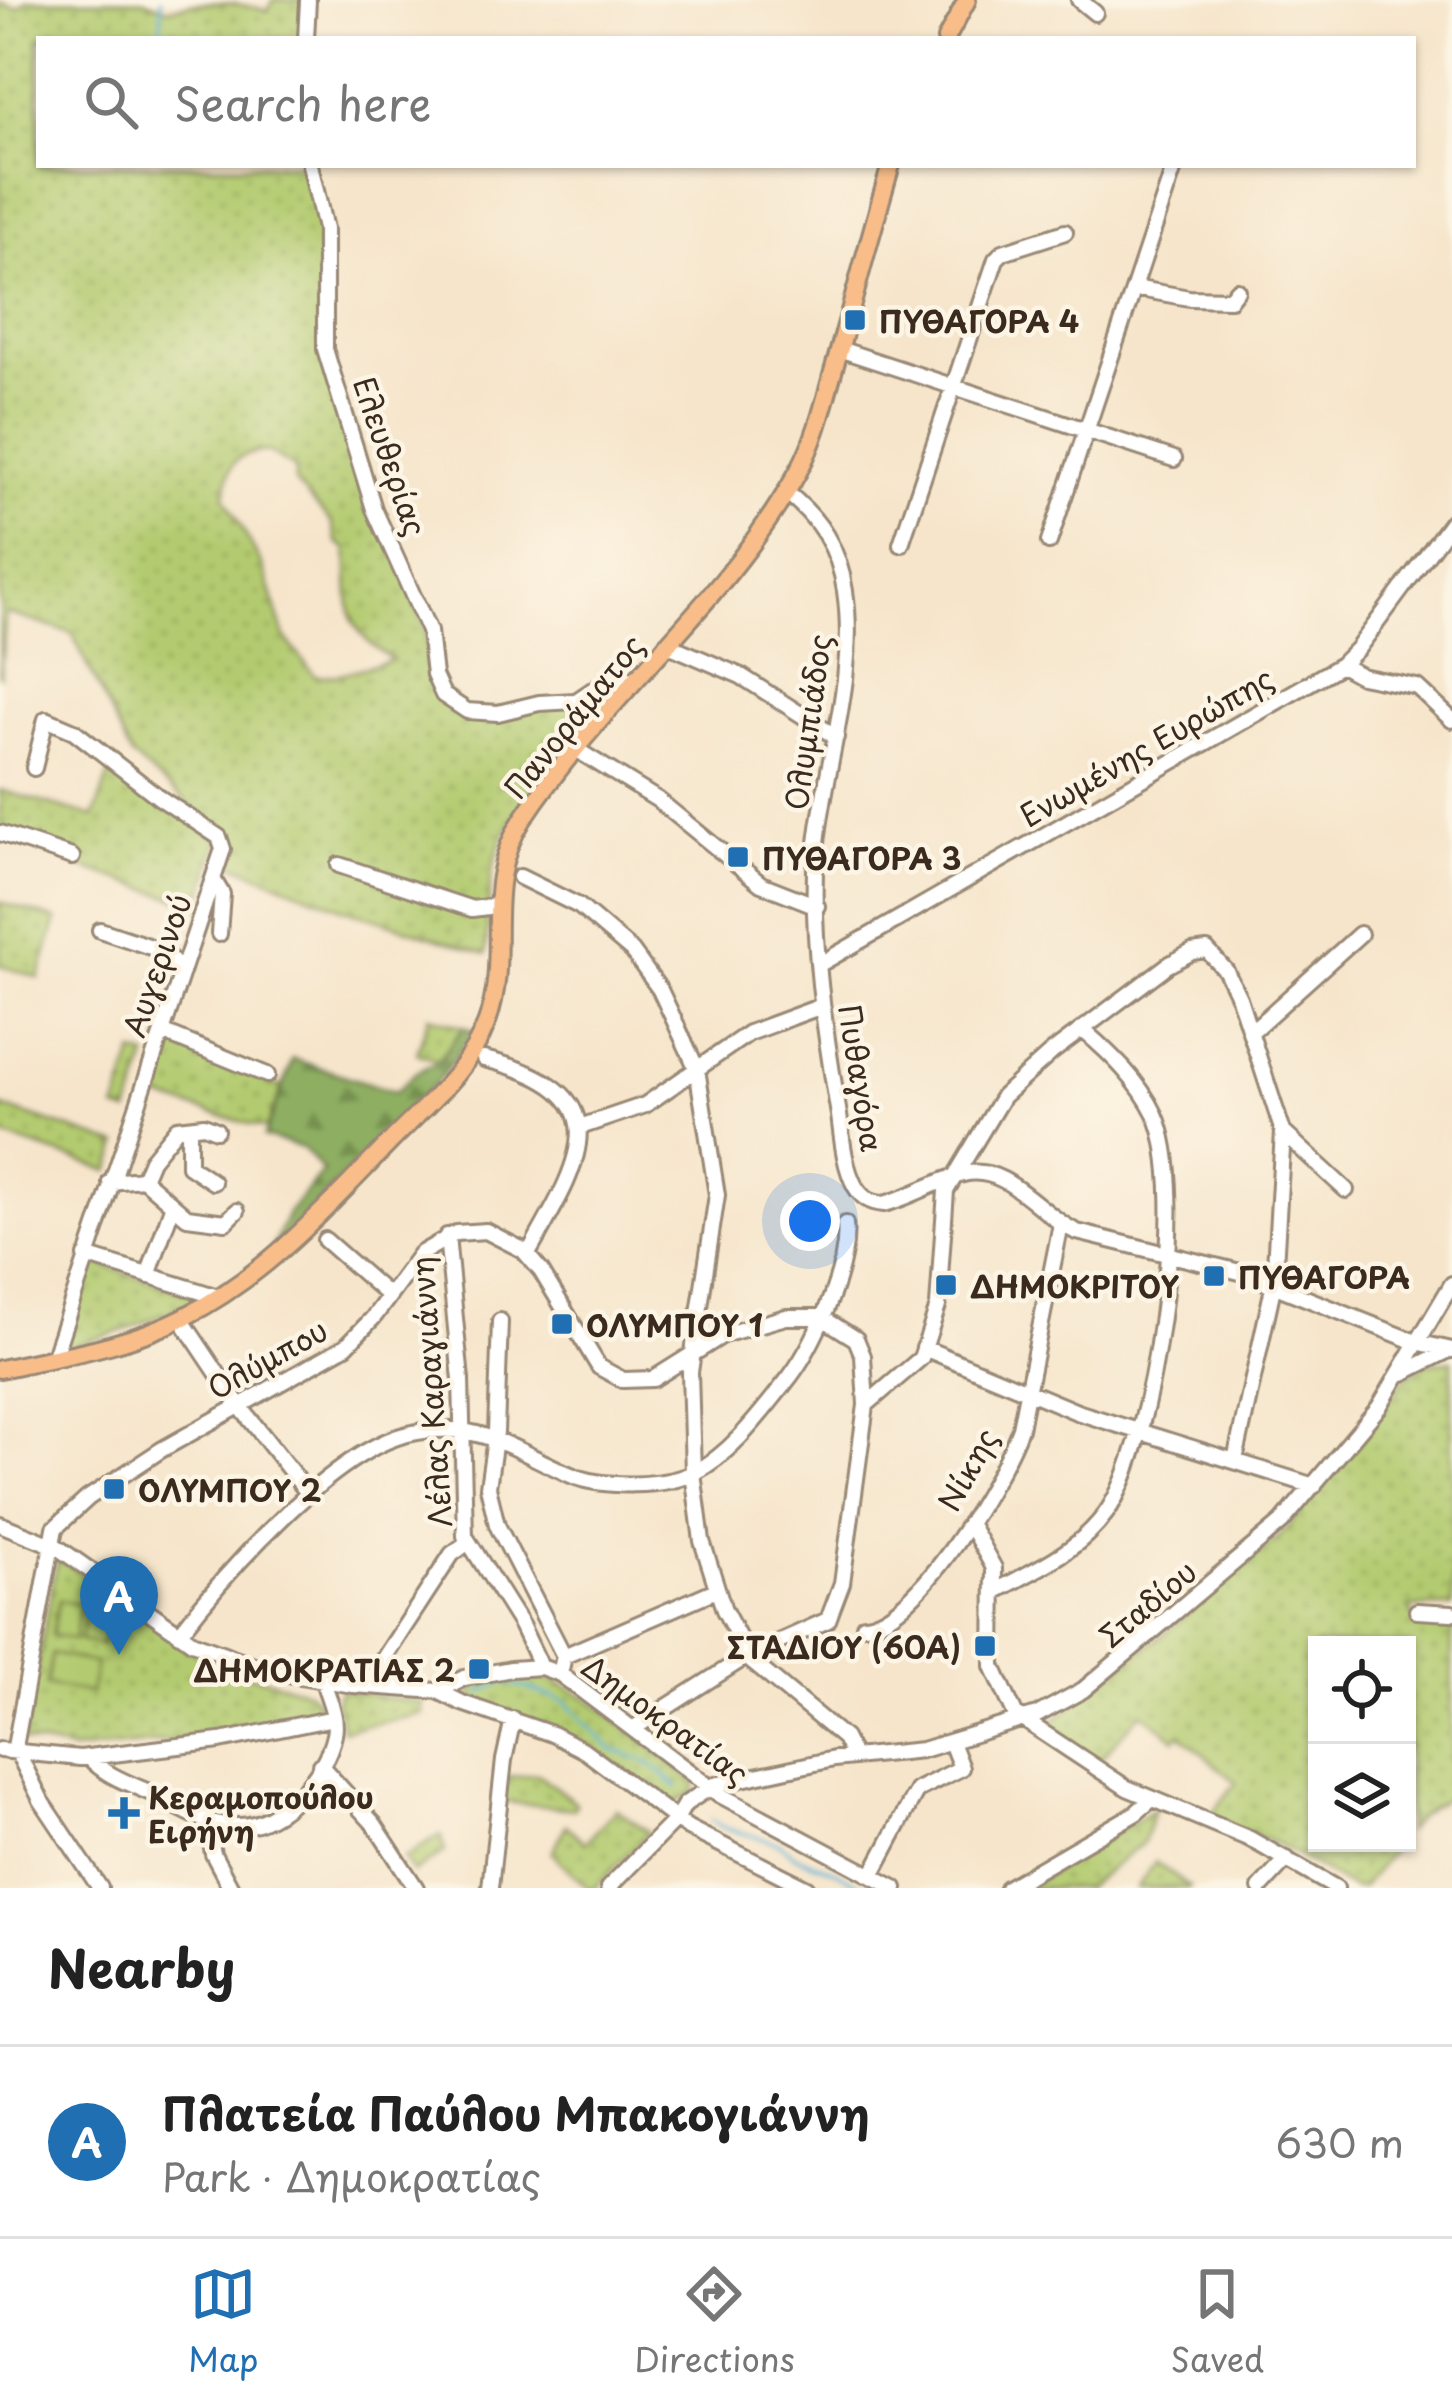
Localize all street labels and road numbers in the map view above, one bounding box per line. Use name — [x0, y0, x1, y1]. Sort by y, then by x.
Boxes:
street label: Ελευθερίας — [343, 370, 439, 542]
street label: Πανοράματος — [493, 624, 653, 808]
street label: Ολυμπιάδος — [772, 631, 842, 813]
street label: Ενωμένης Ευρώπης — [1011, 655, 1281, 837]
street label: Αυγερινού — [111, 887, 201, 1043]
street label: Πυθαγόρα — [828, 1001, 896, 1155]
street label: Λέλας Καραγιάννη — [398, 1255, 462, 1529]
street label: Ολύμπου — [199, 1307, 335, 1409]
street label: Νίκης — [926, 1419, 1008, 1519]
street label: Σταδίου — [1088, 1549, 1206, 1657]
street label: Δημοκρατίας — [573, 1643, 759, 1795]

